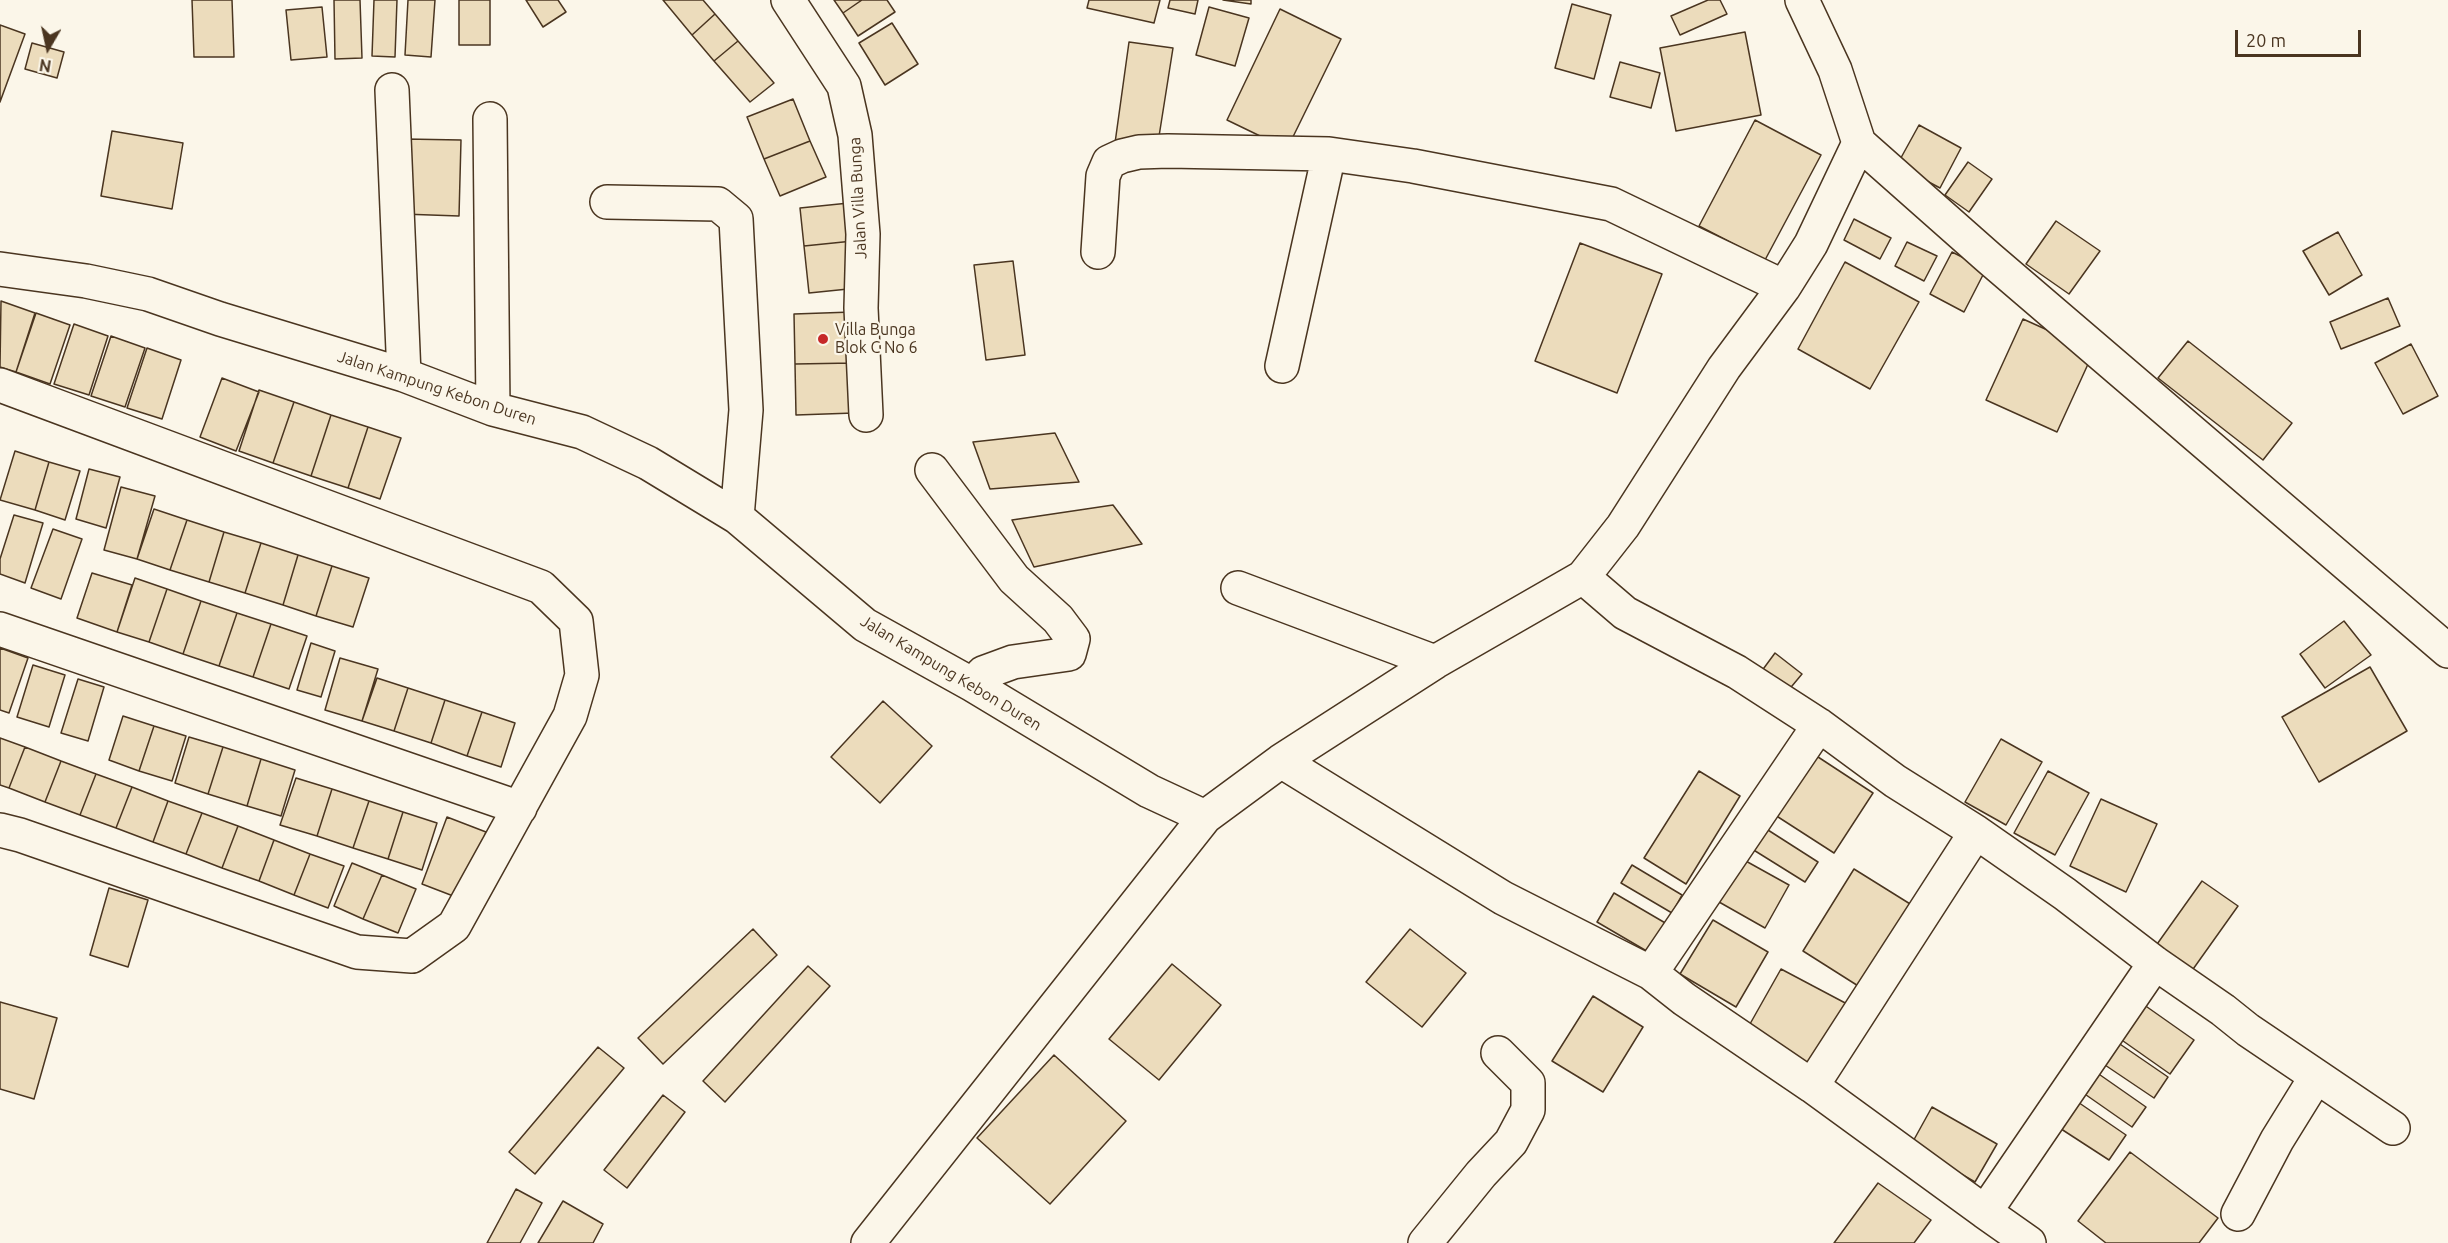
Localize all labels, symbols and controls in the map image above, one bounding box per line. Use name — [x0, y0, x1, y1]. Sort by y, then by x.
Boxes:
north arrow — [18, 18, 78, 78]
scale bar — [2238, 18, 2364, 56]
text: 20 m — [2246, 30, 2286, 50]
text: N — [38, 56, 52, 76]
street label: Jalan Villa Bunga — [845, 137, 871, 259]
place label: Villa Bunga Blok C No 6 — [835, 320, 917, 358]
marker: Villa Bunga Blok C No 6 — [816, 332, 830, 346]
street label: Jalan Kampung Kebon Duren — [335, 347, 539, 429]
street label: Jalan Kampung Kebon Duren — [857, 611, 1045, 735]

